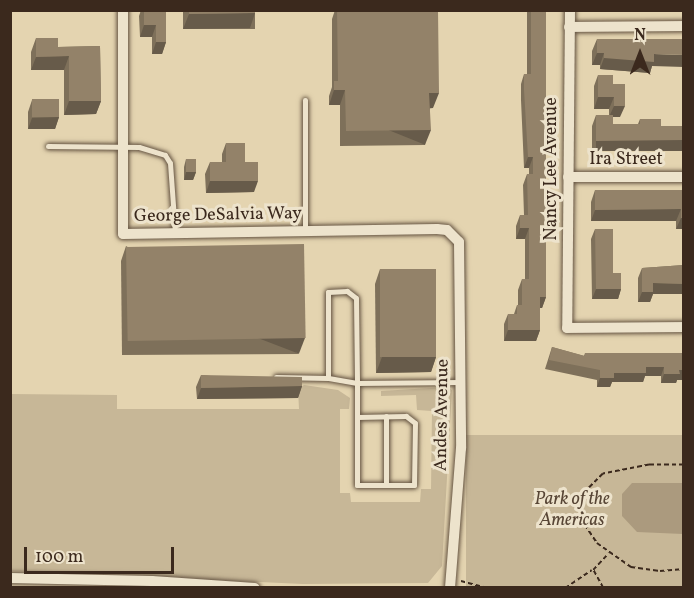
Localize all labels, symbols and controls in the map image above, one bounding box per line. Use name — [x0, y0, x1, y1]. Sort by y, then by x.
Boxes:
north arrow — [610, 24, 670, 84]
text: N — [634, 25, 646, 47]
street label: Nancy Lee Avenue — [541, 97, 563, 241]
street label: Ira Street — [589, 149, 663, 171]
street label: George DeSalvia Way — [134, 204, 302, 228]
street label: Andes Avenue — [431, 359, 455, 471]
park label: Park of the Americas — [534, 490, 610, 532]
scale bar — [27, 535, 177, 573]
text: 100 m — [35, 545, 84, 570]

